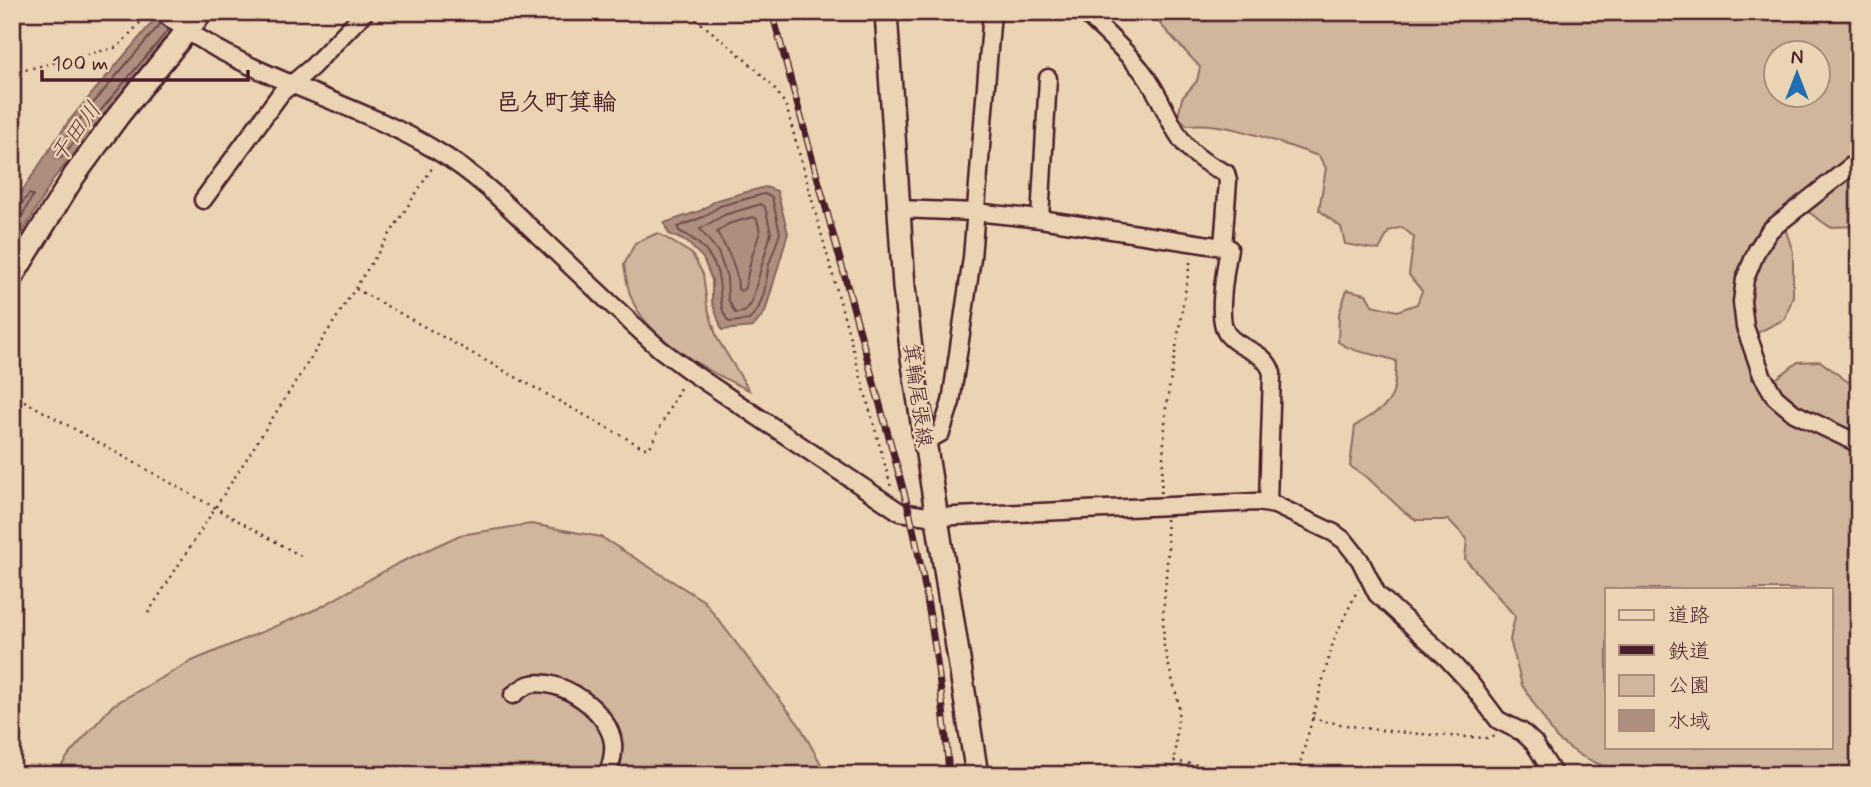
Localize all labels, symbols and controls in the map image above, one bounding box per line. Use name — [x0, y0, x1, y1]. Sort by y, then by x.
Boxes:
scale bar — [42, 38, 248, 82]
north arrow — [1762, 38, 1832, 108]
text: N — [1791, 46, 1803, 71]
text: 100 m — [52, 50, 108, 78]
district label: 邑久町箕輪 — [496, 88, 617, 119]
water label: 干田川 — [44, 96, 109, 170]
street label: 箕輪尾張線 — [896, 341, 938, 449]
legend — [1605, 588, 1832, 748]
text: 道路 — [1668, 602, 1710, 630]
text: 鉄道 — [1668, 638, 1710, 666]
text: 公園 — [1668, 672, 1710, 700]
text: 水域 — [1668, 708, 1710, 736]

